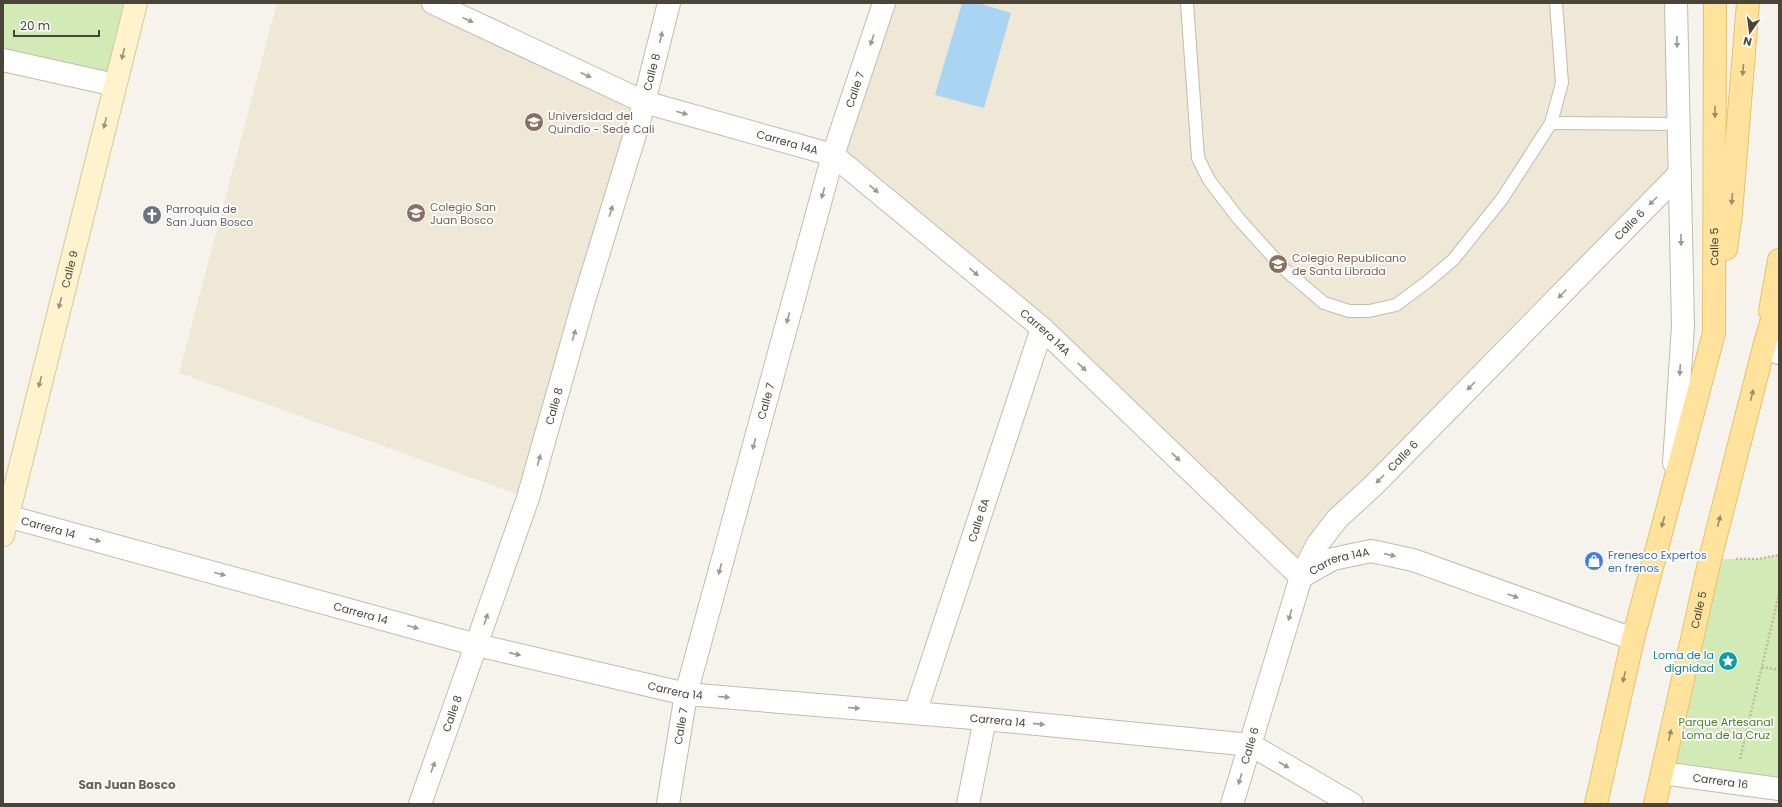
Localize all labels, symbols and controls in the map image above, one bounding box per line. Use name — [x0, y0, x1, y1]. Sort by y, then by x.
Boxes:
scale bar — [14, 12, 99, 38]
north arrow — [1730, 12, 1770, 52]
text: 20 m — [20, 17, 50, 34]
one-way arrow — [462, 17, 474, 23]
one-way arrow — [658, 31, 664, 44]
text: N — [1742, 33, 1754, 50]
one-way arrow — [869, 34, 875, 46]
one-way arrow — [1674, 36, 1680, 49]
one-way arrow — [119, 48, 125, 61]
street label: Calle 8 — [639, 52, 664, 93]
one-way arrow — [1740, 64, 1746, 76]
street label: Calle 7 — [841, 70, 868, 110]
one-way arrow — [580, 72, 591, 78]
one-way arrow — [1712, 106, 1718, 119]
place label: Universidad del Quindío - Sede Cali — [548, 108, 655, 137]
one-way arrow — [676, 110, 688, 116]
school or university icon: Universidad del Quindío - Sede Cali — [523, 111, 545, 133]
one-way arrow — [102, 117, 108, 129]
street label: Carrera 14A — [755, 126, 821, 159]
one-way arrow — [868, 184, 879, 193]
one-way arrow — [819, 187, 825, 199]
one-way arrow — [1729, 193, 1736, 205]
one-way arrow — [1648, 196, 1658, 206]
place label: Colegio San Juan Bosco — [430, 199, 496, 228]
place label: Parroquia de San Juan Bosco — [166, 201, 253, 230]
school or university icon: Colegio San Juan Bosco — [405, 202, 427, 224]
church icon: Parroquia de San Juan Bosco — [141, 204, 163, 226]
one-way arrow — [608, 204, 614, 216]
street label: Calle 6 — [1610, 205, 1649, 244]
street label: Calle 5 — [1706, 228, 1722, 266]
one-way arrow — [1678, 234, 1684, 247]
street label: Calle 9 — [57, 249, 82, 290]
place label: Colegio Republicano de Santa Librada — [1292, 250, 1406, 279]
school or university icon: Colegio Republicano de Santa Librada — [1267, 253, 1289, 275]
one-way arrow — [969, 267, 979, 276]
one-way arrow — [1557, 289, 1567, 299]
one-way arrow — [57, 297, 63, 309]
street label: Carrera 14A — [1017, 305, 1075, 360]
one-way arrow — [785, 312, 791, 324]
one-way arrow — [571, 329, 577, 341]
one-way arrow — [1077, 362, 1087, 371]
one-way arrow — [1676, 364, 1683, 376]
one-way arrow — [37, 376, 43, 388]
street label: Calle 7 — [753, 381, 778, 421]
one-way arrow — [1466, 381, 1476, 391]
street label: Calle 8 — [541, 386, 567, 427]
one-way arrow — [1749, 389, 1755, 401]
street label: Calle 6 — [1384, 437, 1422, 475]
one-way arrow — [751, 438, 757, 450]
one-way arrow — [1171, 452, 1181, 462]
one-way arrow — [536, 454, 542, 466]
one-way arrow — [1375, 474, 1385, 484]
street label: Calle 6A — [964, 496, 994, 544]
street label: Carrera 14 — [19, 512, 77, 543]
one-way arrow — [1717, 515, 1723, 527]
one-way arrow — [1660, 517, 1666, 529]
one-way arrow — [89, 537, 101, 543]
street label: Carrera 14A — [1306, 543, 1371, 579]
place label: Frenesco Expertos en frenos — [1608, 547, 1707, 576]
shop icon: Frenesco Expertos en frenos — [1583, 550, 1605, 572]
one-way arrow — [1383, 552, 1396, 558]
one-way arrow — [717, 563, 723, 575]
one-way arrow — [214, 571, 226, 577]
street label: Calle 5 — [1687, 589, 1711, 630]
one-way arrow — [1507, 593, 1519, 599]
street label: Carrera 14 — [332, 598, 390, 628]
one-way arrow — [1287, 609, 1293, 621]
one-way arrow — [483, 612, 489, 624]
one-way arrow — [407, 624, 419, 630]
place label: Loma de la dignidad — [1653, 647, 1714, 676]
place icon: Loma de la dignidad — [1717, 650, 1739, 672]
one-way arrow — [509, 651, 521, 657]
one-way arrow — [1621, 671, 1627, 683]
street label: Carrera 14 — [646, 677, 703, 703]
street label: Calle 8 — [438, 693, 466, 734]
one-way arrow — [718, 693, 730, 700]
one-way arrow — [848, 704, 860, 711]
street label: Calle 7 — [670, 706, 692, 746]
street label: Carrera 14 — [969, 710, 1026, 731]
park label: Parque Artesanal Loma de la Cruz — [1679, 714, 1773, 743]
one-way arrow — [1033, 721, 1045, 727]
street label: Calle 6 — [1237, 725, 1263, 766]
one-way arrow — [1668, 729, 1674, 741]
one-way arrow — [430, 761, 436, 773]
one-way arrow — [1278, 761, 1290, 768]
street label: Carrera 16 — [1692, 769, 1749, 793]
one-way arrow — [1237, 774, 1243, 786]
district label: San Juan Bosco — [78, 776, 176, 793]

